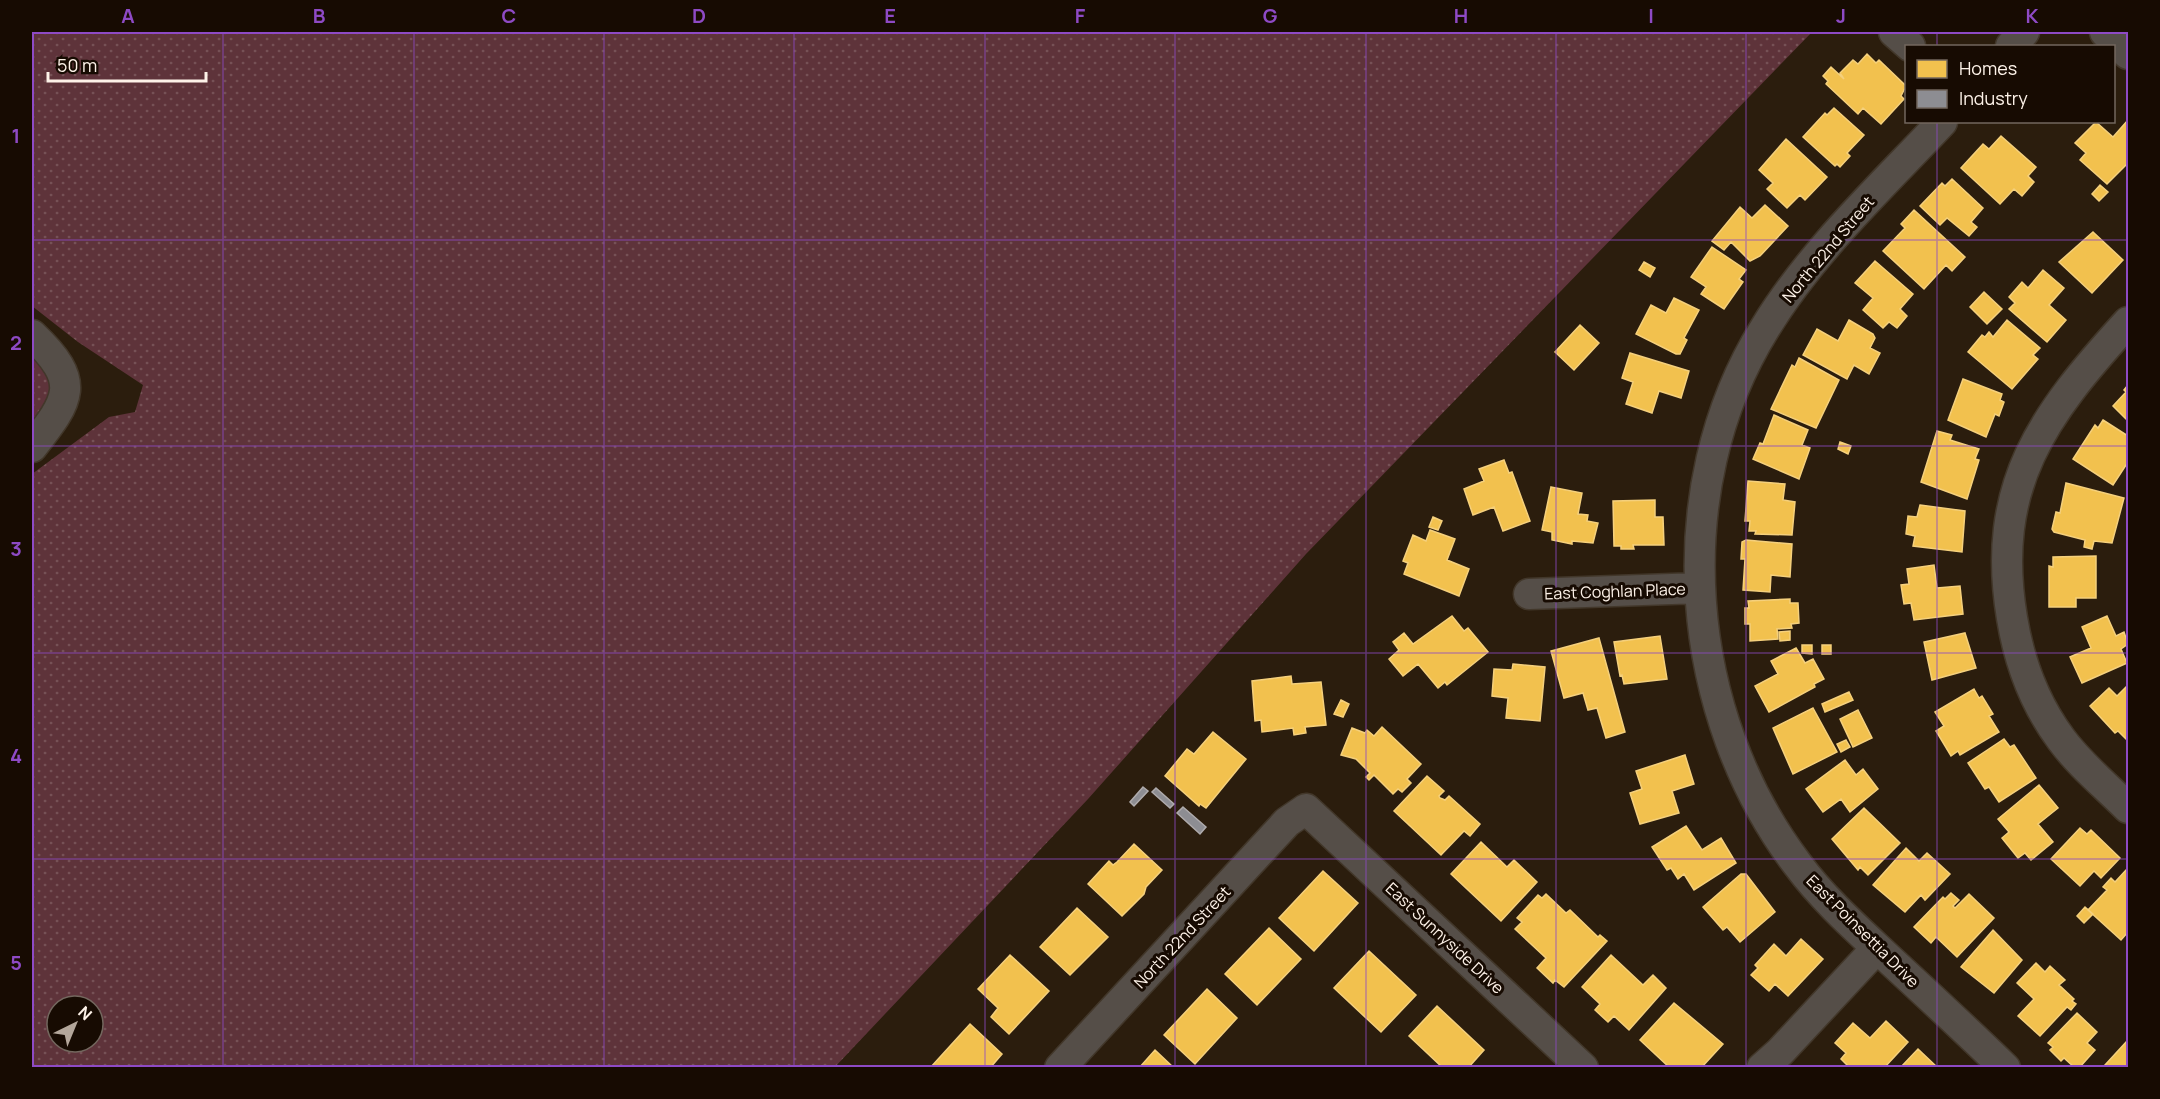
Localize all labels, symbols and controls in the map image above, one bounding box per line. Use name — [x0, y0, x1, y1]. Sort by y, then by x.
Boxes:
text: A — [121, 2, 135, 29]
text: B — [313, 2, 326, 29]
text: C — [502, 2, 516, 29]
text: D — [692, 2, 706, 29]
text: E — [884, 2, 896, 29]
text: F — [1075, 2, 1086, 29]
text: G — [1263, 2, 1278, 29]
text: H — [1454, 2, 1468, 29]
text: I — [1648, 2, 1654, 29]
text: J — [1836, 2, 1846, 29]
text: K — [2026, 2, 2039, 29]
scale bar — [48, 45, 206, 83]
legend — [1905, 45, 2115, 123]
text: 50 m — [57, 53, 97, 77]
text: Homes — [1959, 56, 2017, 80]
text: Industry — [1959, 86, 2028, 110]
text: 1 — [12, 122, 20, 149]
street label: North 22nd Street — [1777, 191, 1879, 307]
text: 2 — [10, 329, 22, 356]
text: 3 — [10, 535, 22, 562]
street label: East Coghlan Place — [1544, 578, 1686, 604]
text: 4 — [10, 742, 22, 769]
street label: East Poinsettia Drive — [1802, 870, 1924, 992]
street label: East Sunnyside Drive — [1381, 877, 1509, 999]
street label: North 22nd Street — [1129, 881, 1235, 993]
text: 5 — [10, 949, 22, 976]
north arrow — [45, 994, 105, 1054]
text: N — [74, 1001, 97, 1025]

